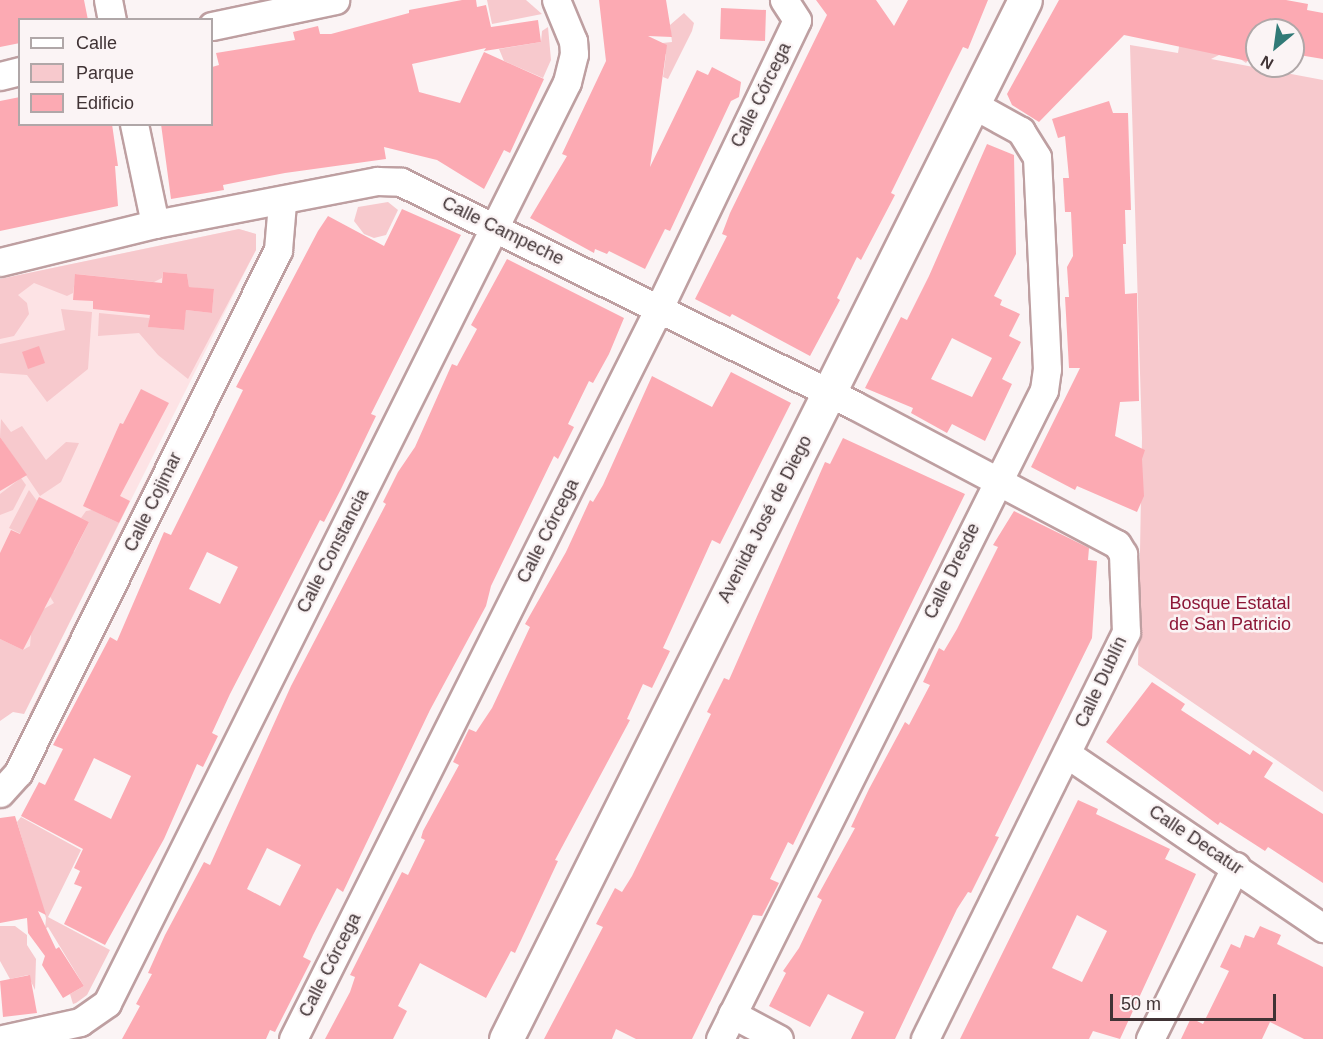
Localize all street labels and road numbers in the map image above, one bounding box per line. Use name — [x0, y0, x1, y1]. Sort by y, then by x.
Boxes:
street label: Calle Córcega — [726, 39, 796, 151]
street label: Calle Campeche — [438, 192, 568, 270]
street label: Avenida José de Diego — [713, 432, 817, 606]
street label: Calle Cojimar — [120, 449, 186, 555]
street label: Calle Córcega — [512, 475, 584, 587]
street label: Calle Constancia — [292, 485, 374, 617]
street label: Calle Dresde — [919, 520, 985, 622]
street label: Calle Dublín — [1070, 633, 1132, 731]
street label: Calle Decatur — [1145, 801, 1247, 879]
street label: Calle Córcega — [294, 909, 366, 1021]

